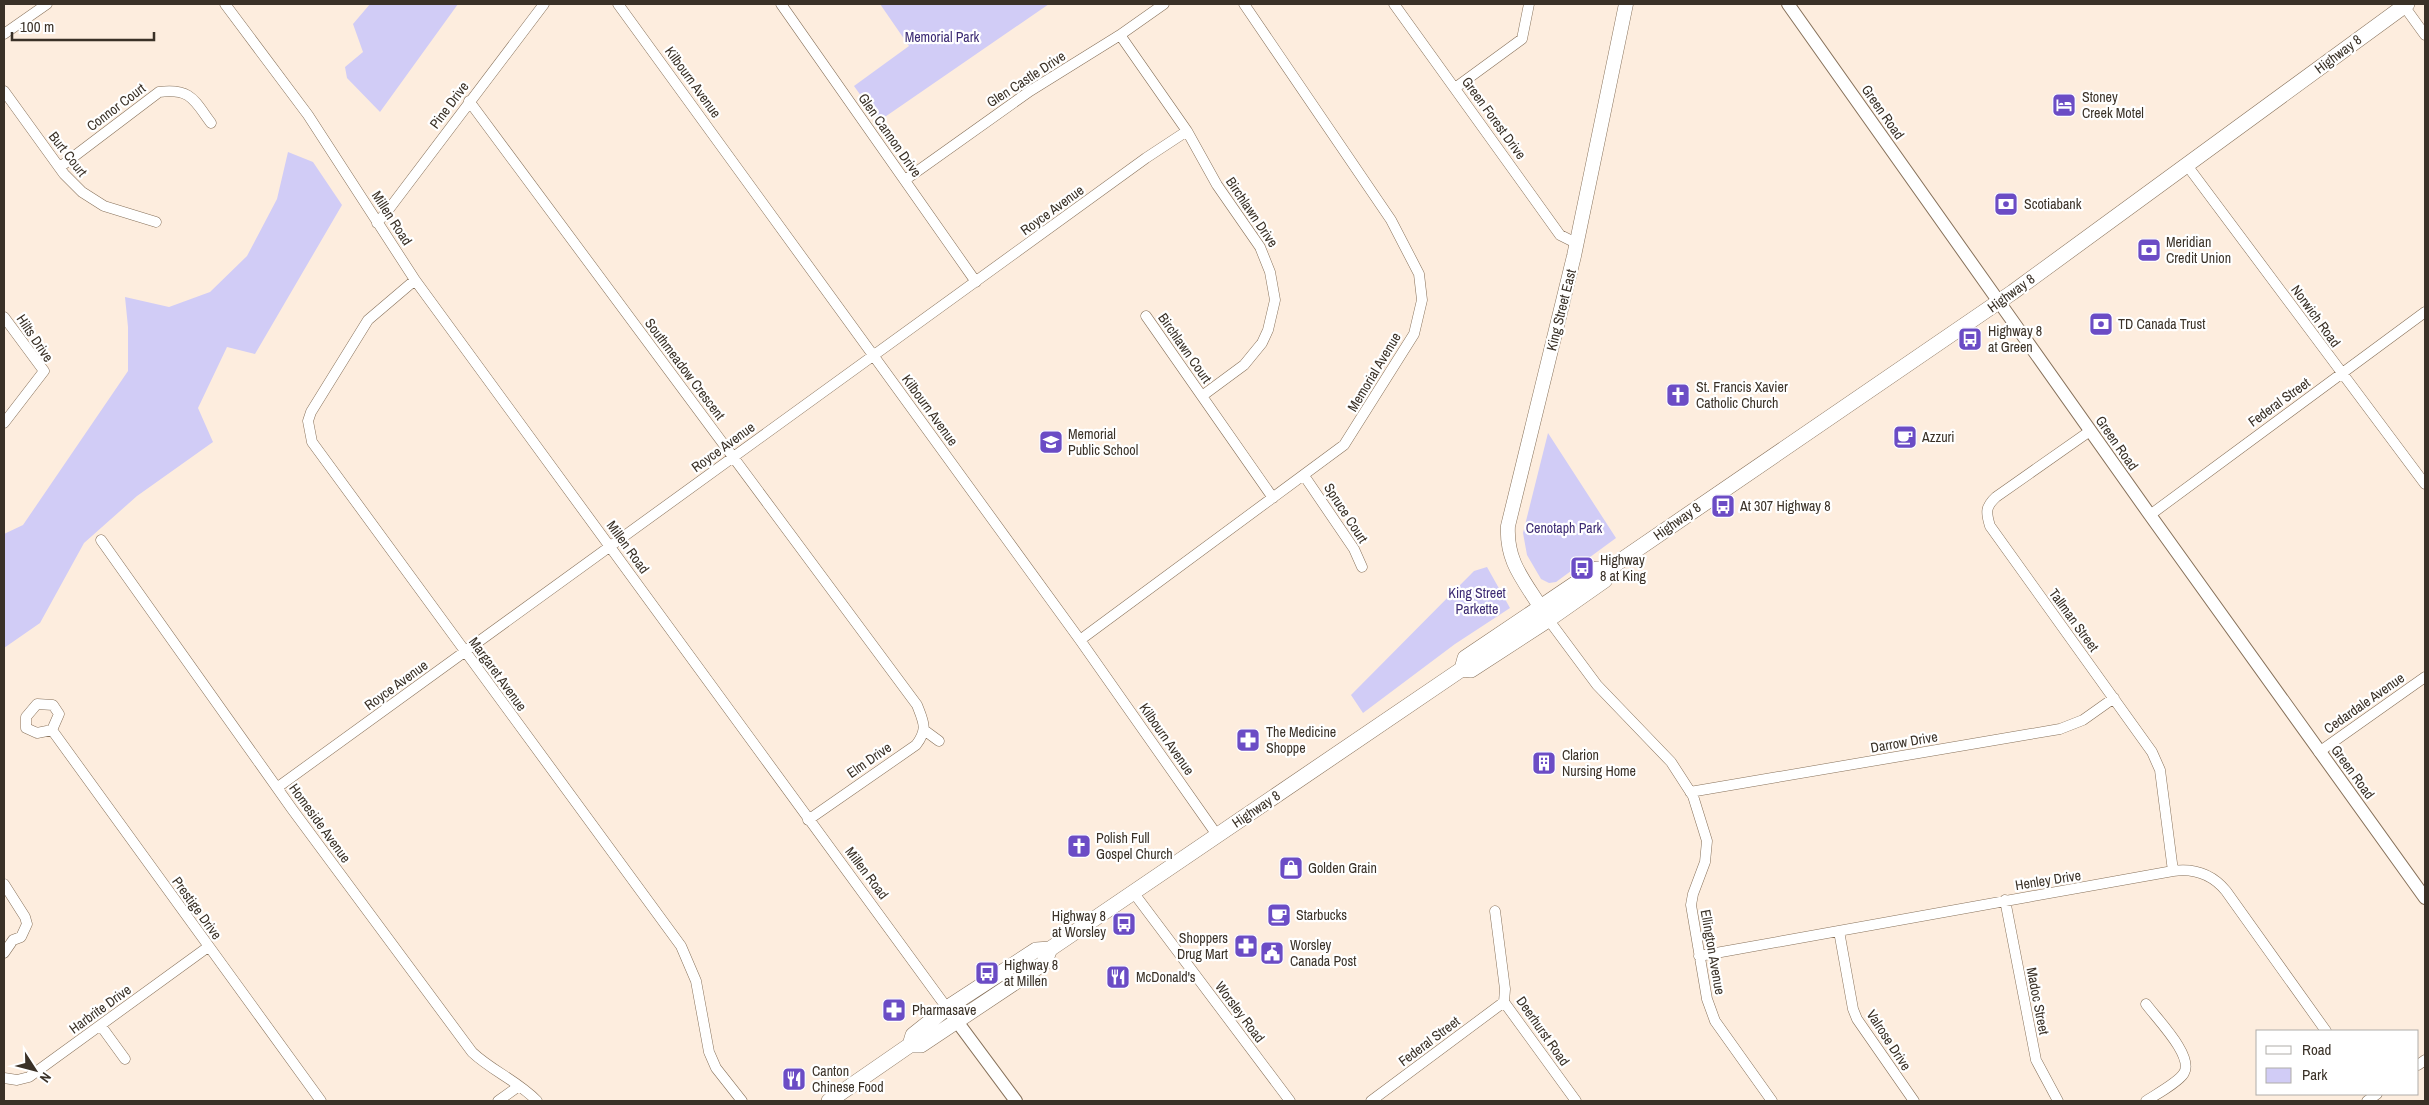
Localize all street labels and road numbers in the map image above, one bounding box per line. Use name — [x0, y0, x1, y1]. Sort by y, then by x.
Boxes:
street label: Highway 8 — [2311, 30, 2365, 78]
street label: Kilbourn Avenue — [661, 43, 725, 121]
street label: Glen Castle Drive — [983, 47, 1069, 111]
street label: Green Forest Drive — [1458, 73, 1530, 163]
street label: Pine Drive — [425, 78, 473, 132]
street label: Connor Court — [83, 79, 149, 135]
street label: Green Road — [1858, 81, 1908, 143]
street label: Glen Cannon Drive — [854, 90, 926, 180]
street label: Burt Court — [45, 128, 91, 180]
street label: Birchlawn Drive — [1222, 173, 1282, 251]
street label: Royce Avenue — [1017, 181, 1087, 239]
street label: Millen Road — [368, 187, 416, 249]
street label: King Street East — [1542, 267, 1580, 353]
street label: Highway 8 — [1984, 270, 2038, 316]
street label: Norwich Road — [2287, 281, 2345, 351]
street label: Birchlawn Court — [1154, 309, 1216, 387]
street label: Hilts Drive — [13, 311, 57, 365]
street label: Southmeadow Crescent — [641, 315, 729, 423]
street label: Memorial Avenue — [1343, 329, 1405, 415]
street label: Kilbourn Avenue — [898, 371, 962, 449]
street label: Federal Street — [2245, 374, 2313, 430]
street label: Green Road — [2092, 412, 2142, 474]
street label: Royce Avenue — [688, 418, 758, 476]
street label: Spruce Court — [1320, 480, 1372, 546]
street label: Highway 8 — [1650, 498, 1704, 544]
street label: Millen Road — [603, 517, 653, 577]
street label: Tallman Street — [2045, 585, 2103, 655]
street label: Margaret Avenue — [465, 633, 531, 715]
street label: Royce Avenue — [361, 656, 431, 714]
street label: Cedardale Avenue — [2320, 669, 2408, 737]
street label: Kilbourn Avenue — [1136, 699, 1198, 779]
street label: Darrow Drive — [1869, 727, 1939, 757]
street label: Elm Drive — [843, 738, 895, 782]
street label: Green Road — [2327, 741, 2379, 803]
street label: Homeside Avenue — [285, 780, 355, 866]
street label: Highway 8 — [1228, 786, 1284, 832]
street label: Millen Road — [841, 843, 893, 903]
street label: Henley Drive — [2014, 866, 2082, 894]
street label: Prestige Drive — [168, 873, 226, 943]
street label: Ellington Avenue — [1697, 908, 1729, 996]
street label: Madoc Street — [2023, 966, 2053, 1036]
street label: Worsley Road — [1211, 978, 1269, 1046]
street label: Harbrite Drive — [66, 981, 134, 1037]
street label: Deerhurst Road — [1512, 993, 1574, 1069]
street label: Valrose Drive — [1863, 1006, 1915, 1074]
street label: Federal Street — [1395, 1012, 1463, 1070]

